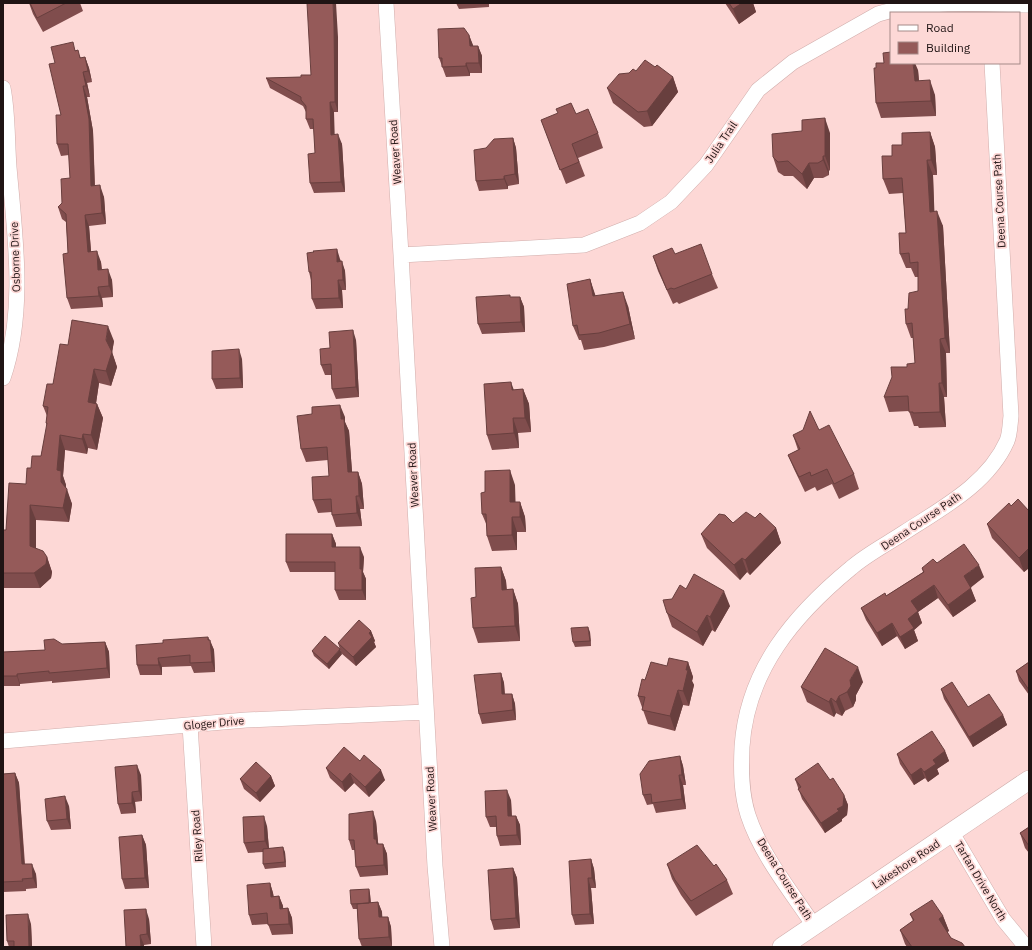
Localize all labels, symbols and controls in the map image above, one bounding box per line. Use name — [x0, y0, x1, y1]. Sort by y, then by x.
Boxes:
legend — [890, 12, 1020, 64]
text: Road — [926, 20, 954, 35]
text: Building — [926, 40, 971, 55]
street label: Julia Trail — [702, 118, 740, 166]
street label: Weaver Road — [386, 119, 404, 185]
street label: Deena Course Path — [990, 154, 1008, 248]
street label: Osborne Drive — [7, 222, 23, 292]
street label: Weaver Road — [404, 442, 422, 508]
street label: Deena Course Path — [878, 489, 964, 553]
street label: Gloger Drive — [183, 713, 245, 733]
street label: Weaver Road — [422, 766, 440, 832]
street label: Riley Road — [188, 810, 206, 862]
street label: Deena Course Path — [754, 835, 816, 923]
street label: Lakeshore Road — [869, 836, 943, 892]
street label: Tartan Drive North — [952, 839, 1010, 923]

